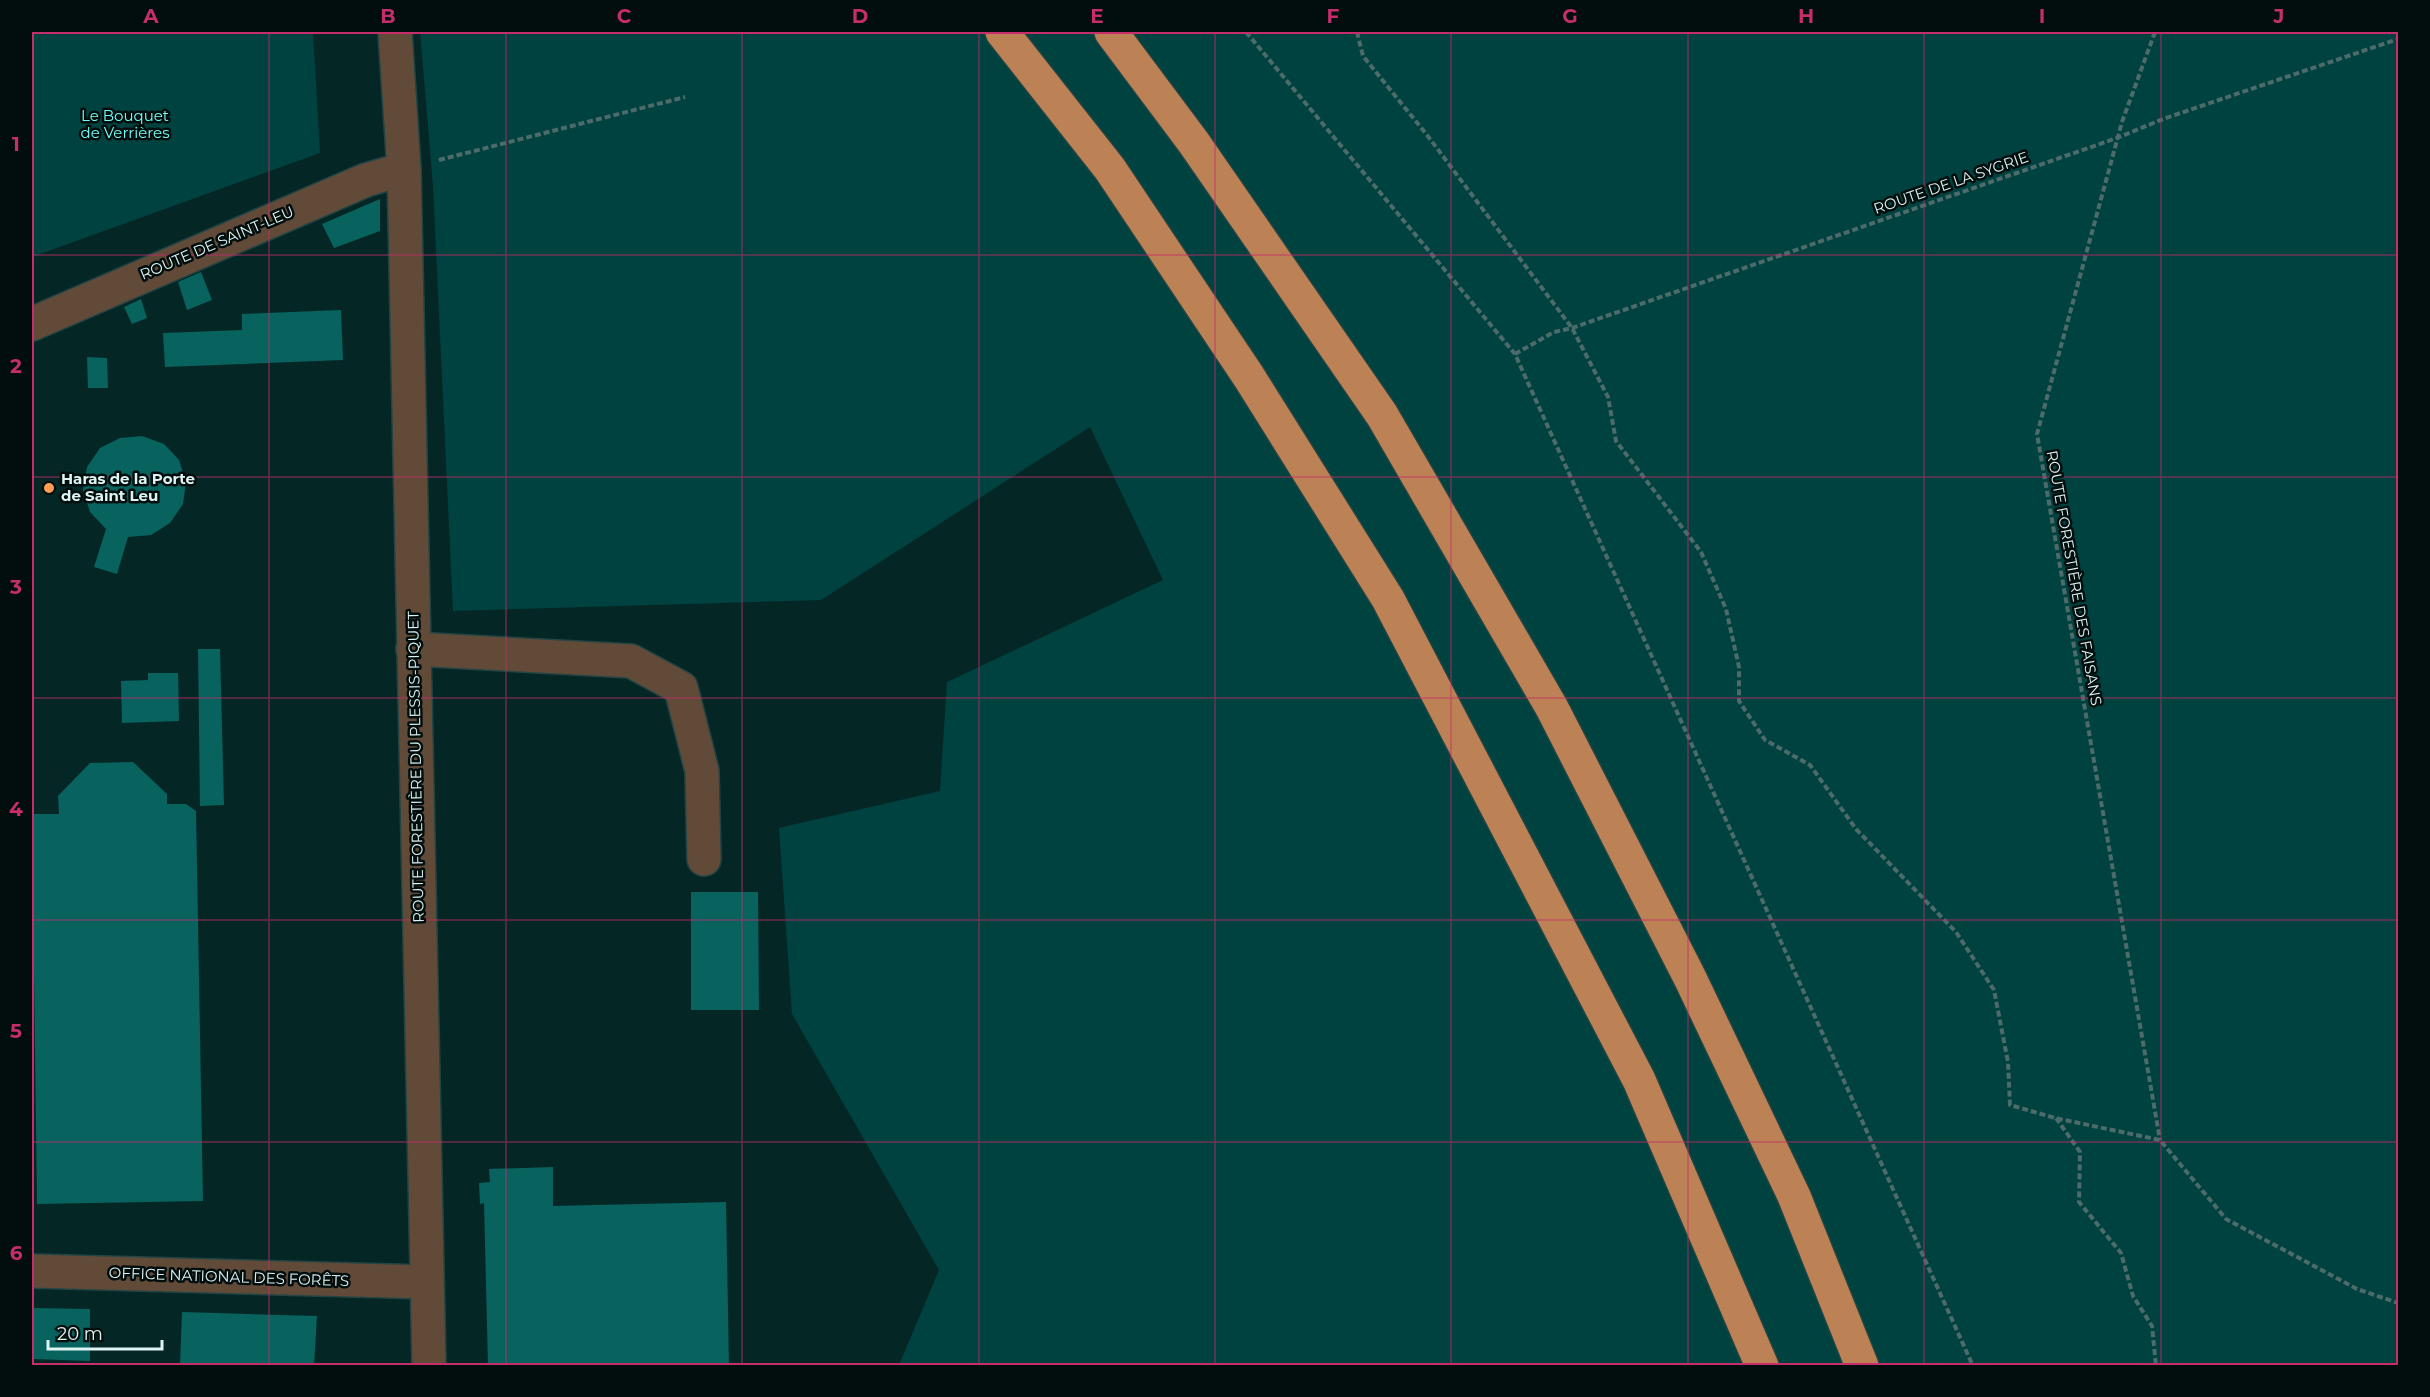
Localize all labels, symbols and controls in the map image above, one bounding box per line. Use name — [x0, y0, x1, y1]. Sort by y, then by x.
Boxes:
text: A — [142, 4, 159, 28]
text: B — [380, 4, 396, 28]
text: C — [617, 4, 632, 28]
text: D — [852, 4, 868, 28]
text: E — [1090, 4, 1104, 28]
text: F — [1327, 4, 1340, 28]
text: G — [1562, 4, 1578, 28]
text: H — [1798, 4, 1814, 28]
text: I — [2039, 4, 2045, 28]
text: J — [2273, 4, 2284, 28]
park label: Le Bouquet de Verrières — [81, 106, 169, 142]
text: 1 — [12, 132, 20, 156]
street label: ROUTE DE LA SYGRIE — [1871, 147, 2031, 218]
street label: ROUTE DE SAINT-LEU — [137, 201, 297, 284]
text: 2 — [10, 354, 22, 378]
street label: ROUTE FORESTIÈRE DES FAISANS — [2043, 449, 2106, 707]
place label: Haras de la Porte de Saint Leu — [61, 469, 195, 505]
marker: Haras de la Porte de Saint Leu — [42, 481, 56, 495]
text: 3 — [9, 575, 22, 599]
street label: ROUTE FORESTIÈRE DU PLESSIS-PIQUET — [403, 611, 428, 923]
text: 4 — [9, 797, 23, 821]
text: 5 — [10, 1019, 22, 1043]
text: 6 — [10, 1241, 23, 1265]
street label: OFFICE NATIONAL DES FORÊTS — [108, 1263, 350, 1290]
scale bar — [48, 1313, 162, 1351]
text: 20 m — [57, 1323, 103, 1345]

